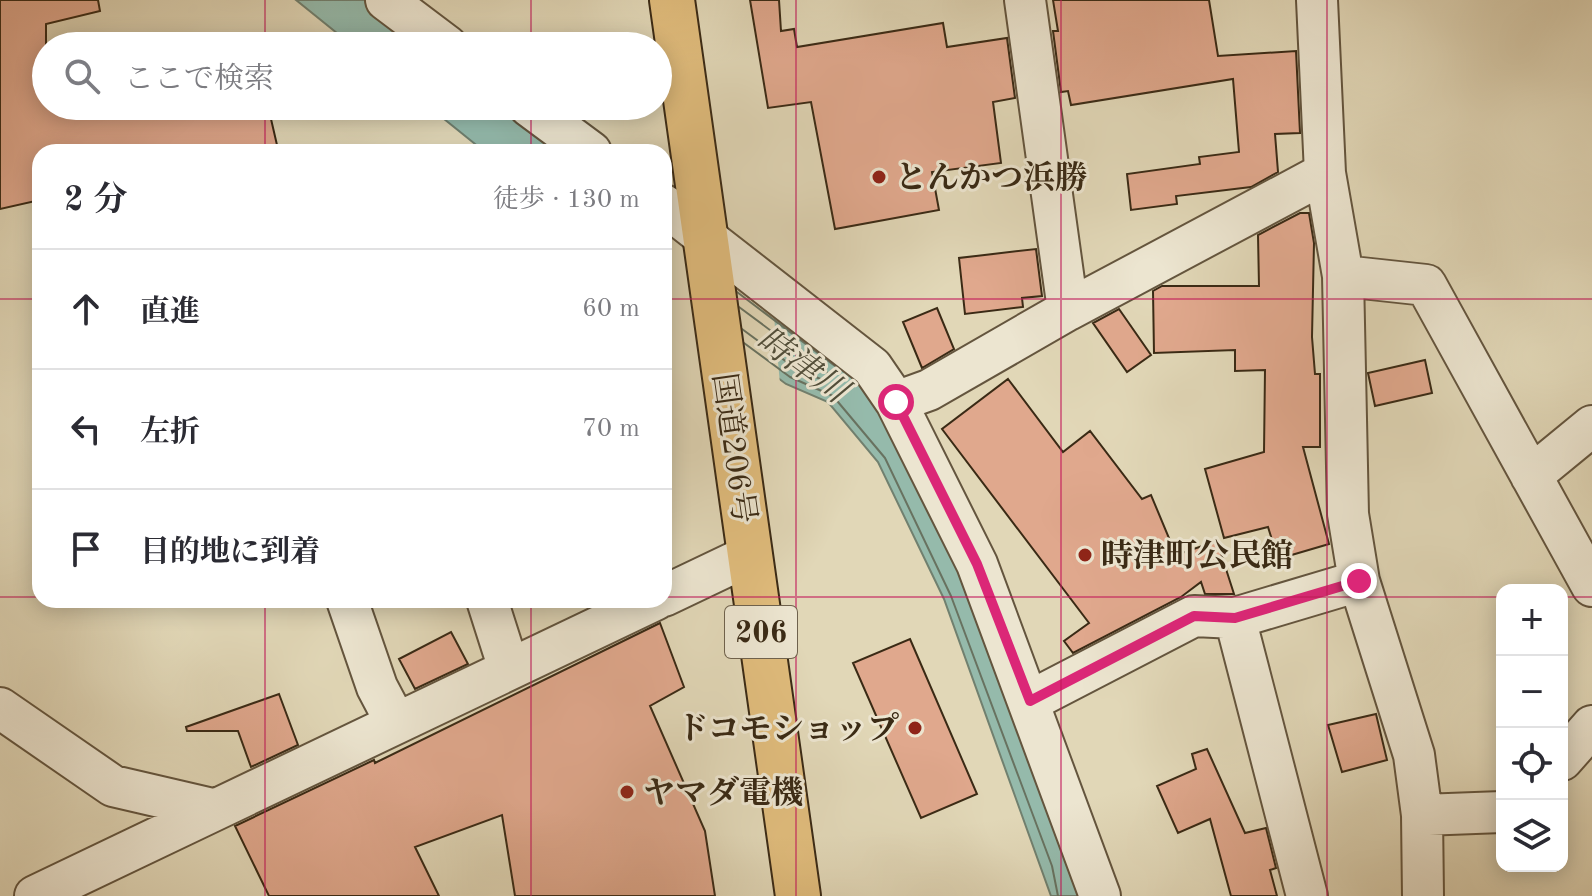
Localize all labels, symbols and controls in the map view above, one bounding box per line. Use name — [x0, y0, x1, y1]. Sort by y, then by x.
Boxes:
search box — [32, 32, 672, 120]
icon: search — [60, 54, 104, 98]
text: ここで検索 — [124, 65, 274, 95]
place label: とんかつ浜勝 — [895, 160, 1087, 196]
marker: とんかつ浜勝 — [870, 168, 888, 186]
text: 2 分 — [64, 184, 127, 218]
text: 徒歩 · 130 m — [493, 187, 640, 213]
icon: ahead — [64, 287, 108, 331]
text: 60 m — [582, 296, 640, 322]
text: 直進 — [140, 298, 200, 328]
water label: 時津川 — [750, 320, 857, 413]
street label: 国道206号 — [706, 371, 761, 526]
route start — [878, 384, 914, 420]
icon: left — [64, 407, 108, 451]
text: 70 m — [582, 416, 640, 442]
text: 左折 — [140, 418, 200, 448]
icon: arrive — [64, 527, 108, 571]
text: 目的地に到着 — [140, 538, 320, 568]
place label: 時津町公民館 — [1101, 538, 1293, 574]
marker: 時津町公民館 — [1076, 546, 1094, 564]
route end — [1341, 563, 1377, 599]
map controls — [1496, 584, 1568, 872]
button: + — [1496, 584, 1568, 656]
road number: 206 — [725, 606, 797, 658]
button: − — [1496, 656, 1568, 728]
place label: ドコモショップ — [677, 712, 899, 747]
marker: ドコモショップ — [906, 719, 924, 737]
button: locate — [1496, 728, 1568, 800]
place label: ヤマダ電機 — [643, 775, 803, 811]
marker: ヤマダ電機 — [618, 783, 636, 801]
button: layers — [1496, 800, 1568, 872]

